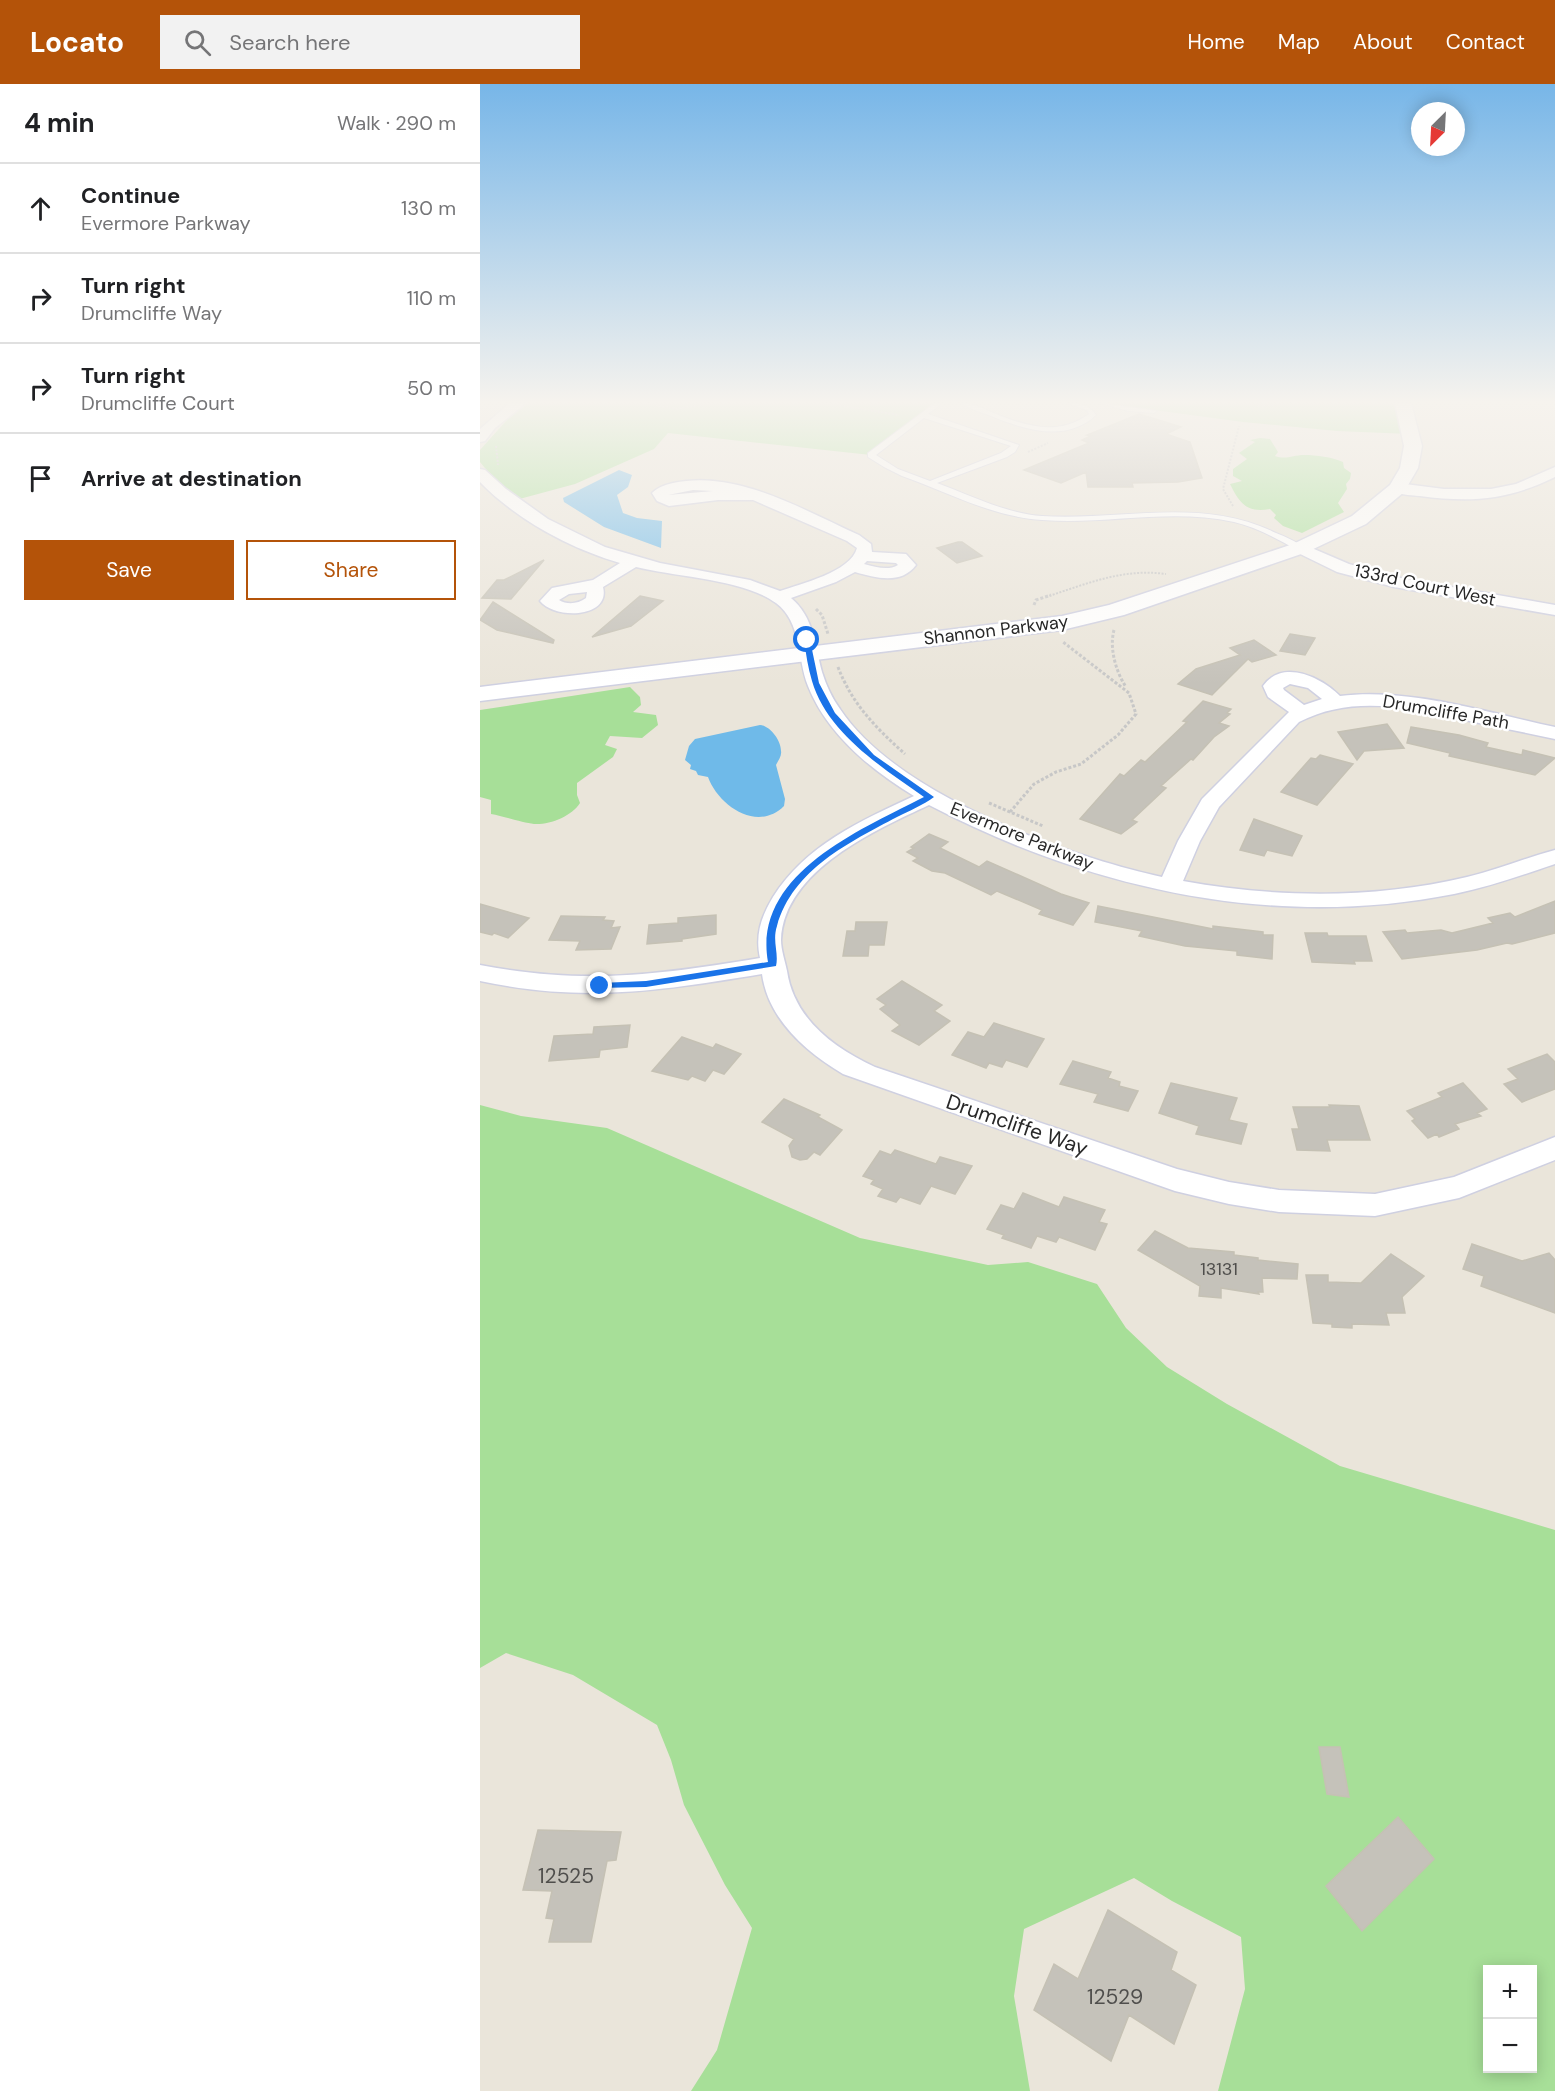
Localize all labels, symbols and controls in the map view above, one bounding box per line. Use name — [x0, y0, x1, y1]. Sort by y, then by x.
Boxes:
search box — [160, 15, 580, 69]
text: Locato — [30, 24, 124, 61]
icon: search — [181, 26, 214, 59]
text: Search here — [229, 28, 351, 57]
text: Home — [1187, 28, 1245, 56]
text: Map — [1278, 28, 1320, 56]
text: About — [1353, 28, 1413, 56]
text: Contact — [1446, 28, 1525, 56]
north arrow — [1411, 102, 1465, 156]
text: 4 min — [24, 106, 95, 140]
text: Walk · 290 m — [337, 110, 456, 136]
text: Continue — [81, 181, 180, 210]
icon: ahead — [24, 192, 57, 225]
text: 130 m — [401, 195, 456, 221]
text: Evermore Parkway — [81, 210, 251, 236]
text: Turn right — [81, 271, 186, 300]
icon: right — [24, 282, 57, 315]
text: 110 m — [407, 285, 456, 311]
text: Drumcliffe Way — [81, 300, 222, 326]
text: Turn right — [81, 361, 186, 390]
icon: right — [24, 372, 57, 405]
text: 50 m — [407, 375, 456, 401]
text: Drumcliffe Court — [81, 390, 235, 416]
icon: arrive — [24, 462, 57, 495]
text: Arrive at destination — [81, 464, 302, 493]
button: Save — [24, 540, 234, 600]
button: Share — [246, 540, 456, 600]
street label: 133rd Court West — [1352, 558, 1498, 612]
street label: Shannon Parkway — [922, 609, 1070, 651]
route start — [793, 626, 819, 652]
street label: Drumcliffe Path — [1381, 689, 1511, 735]
street label: Evermore Parkway — [947, 796, 1097, 876]
route end — [586, 972, 612, 998]
street label: Drumcliffe Way — [942, 1088, 1092, 1162]
house number: 13131 — [1200, 1257, 1238, 1281]
house number: 12525 — [538, 1862, 594, 1890]
map controls — [1483, 1965, 1537, 2073]
button: + — [1483, 1965, 1537, 2019]
house number: 12529 — [1087, 1983, 1143, 2011]
button: − — [1483, 2019, 1537, 2073]

